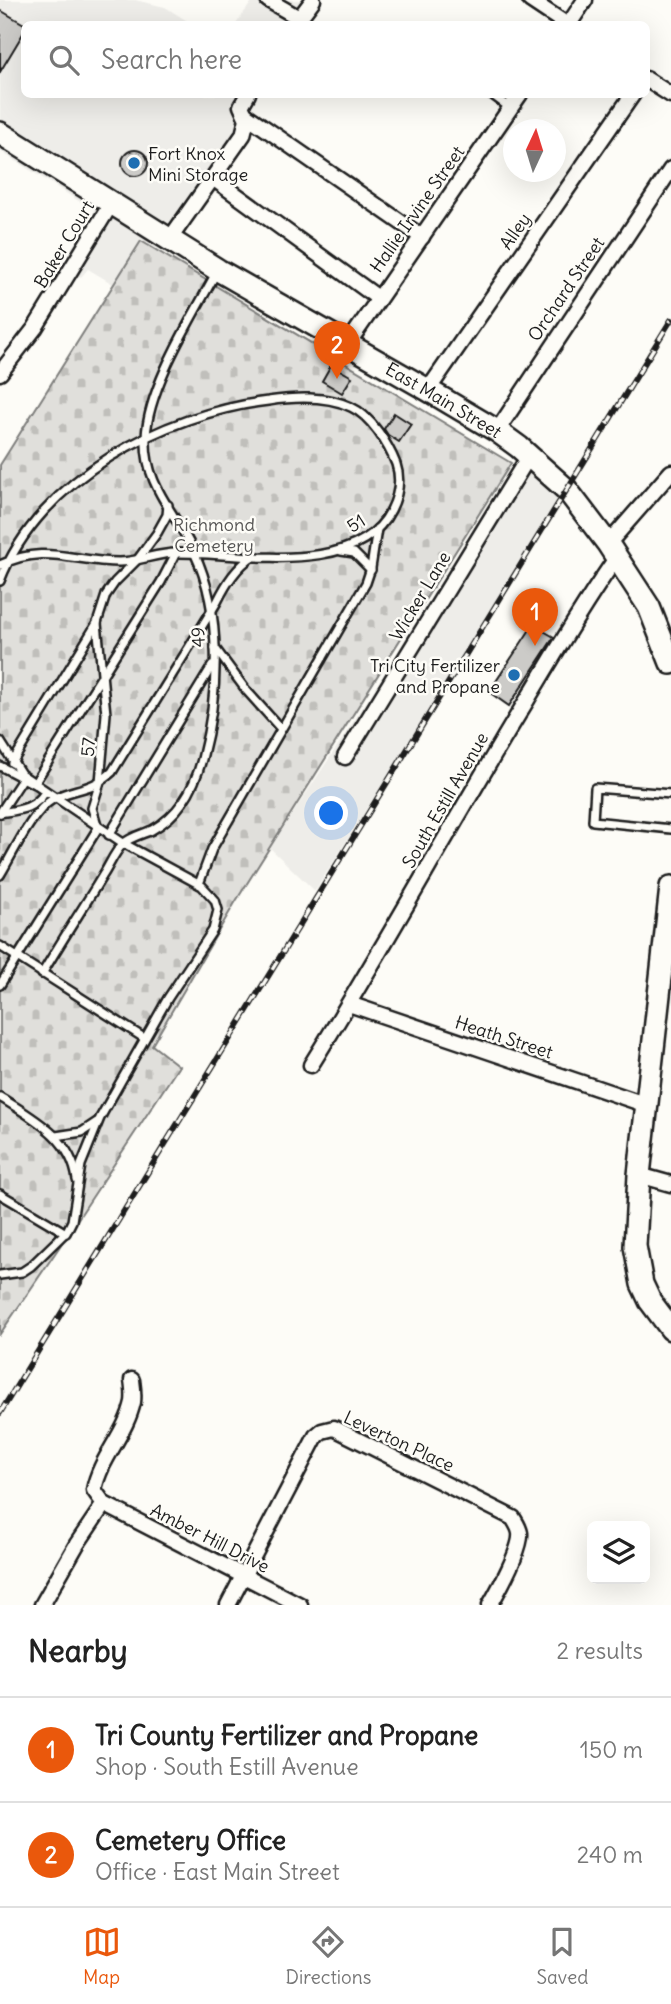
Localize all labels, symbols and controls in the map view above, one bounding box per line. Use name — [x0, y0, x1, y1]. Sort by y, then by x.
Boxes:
search box — [21, 21, 650, 98]
icon: search — [45, 41, 83, 79]
text: Search here — [101, 43, 242, 76]
north arrow — [503, 119, 566, 182]
street label: Hallie Irvine Street — [365, 141, 469, 277]
place label: Fort Knox Mini Storage — [148, 142, 248, 186]
marker: Fort Knox Mini Storage — [126, 155, 142, 171]
street label: Baker Court — [29, 196, 99, 292]
street label: Alley — [494, 208, 536, 254]
street label: Orchard Street — [523, 232, 609, 346]
pin: 2 — [314, 321, 360, 379]
street label: East Main Street — [382, 357, 507, 443]
street label: 51 — [342, 509, 370, 537]
park label: Richmond Cemetery — [173, 513, 255, 557]
street label: Wicker Lane — [384, 547, 456, 645]
pin: 1 — [512, 588, 558, 646]
street label: 49 — [186, 626, 210, 648]
place label: Tri City Fertilizer and Propane — [370, 654, 501, 698]
marker: Tri City Fertilizer and Propane — [506, 667, 522, 683]
street label: South Estill Avenue — [397, 728, 493, 872]
street label: 57 — [76, 736, 100, 758]
your location — [314, 796, 348, 830]
street label: Heath Street — [452, 1010, 556, 1064]
street label: Leverton Place — [340, 1405, 458, 1477]
street label: Amber Hill Drive — [147, 1498, 273, 1578]
map controls — [587, 1521, 650, 1584]
button: layers — [587, 1521, 650, 1584]
text: Nearby — [28, 1632, 128, 1670]
text: 2 results — [557, 1636, 643, 1665]
text: Tri County Fertilizer and Propane — [95, 1719, 478, 1752]
text: 1 — [46, 1735, 56, 1764]
text: 150 m — [580, 1735, 643, 1764]
text: Shop · South Estill Avenue — [95, 1752, 359, 1781]
text: Cemetery Office — [95, 1824, 286, 1857]
text: 2 — [45, 1840, 57, 1869]
text: 240 m — [577, 1840, 643, 1869]
text: Office · East Main Street — [95, 1857, 340, 1886]
tab: Map — [83, 1923, 121, 1989]
tab: Directions — [286, 1923, 371, 1989]
tab: Saved — [536, 1923, 588, 1989]

